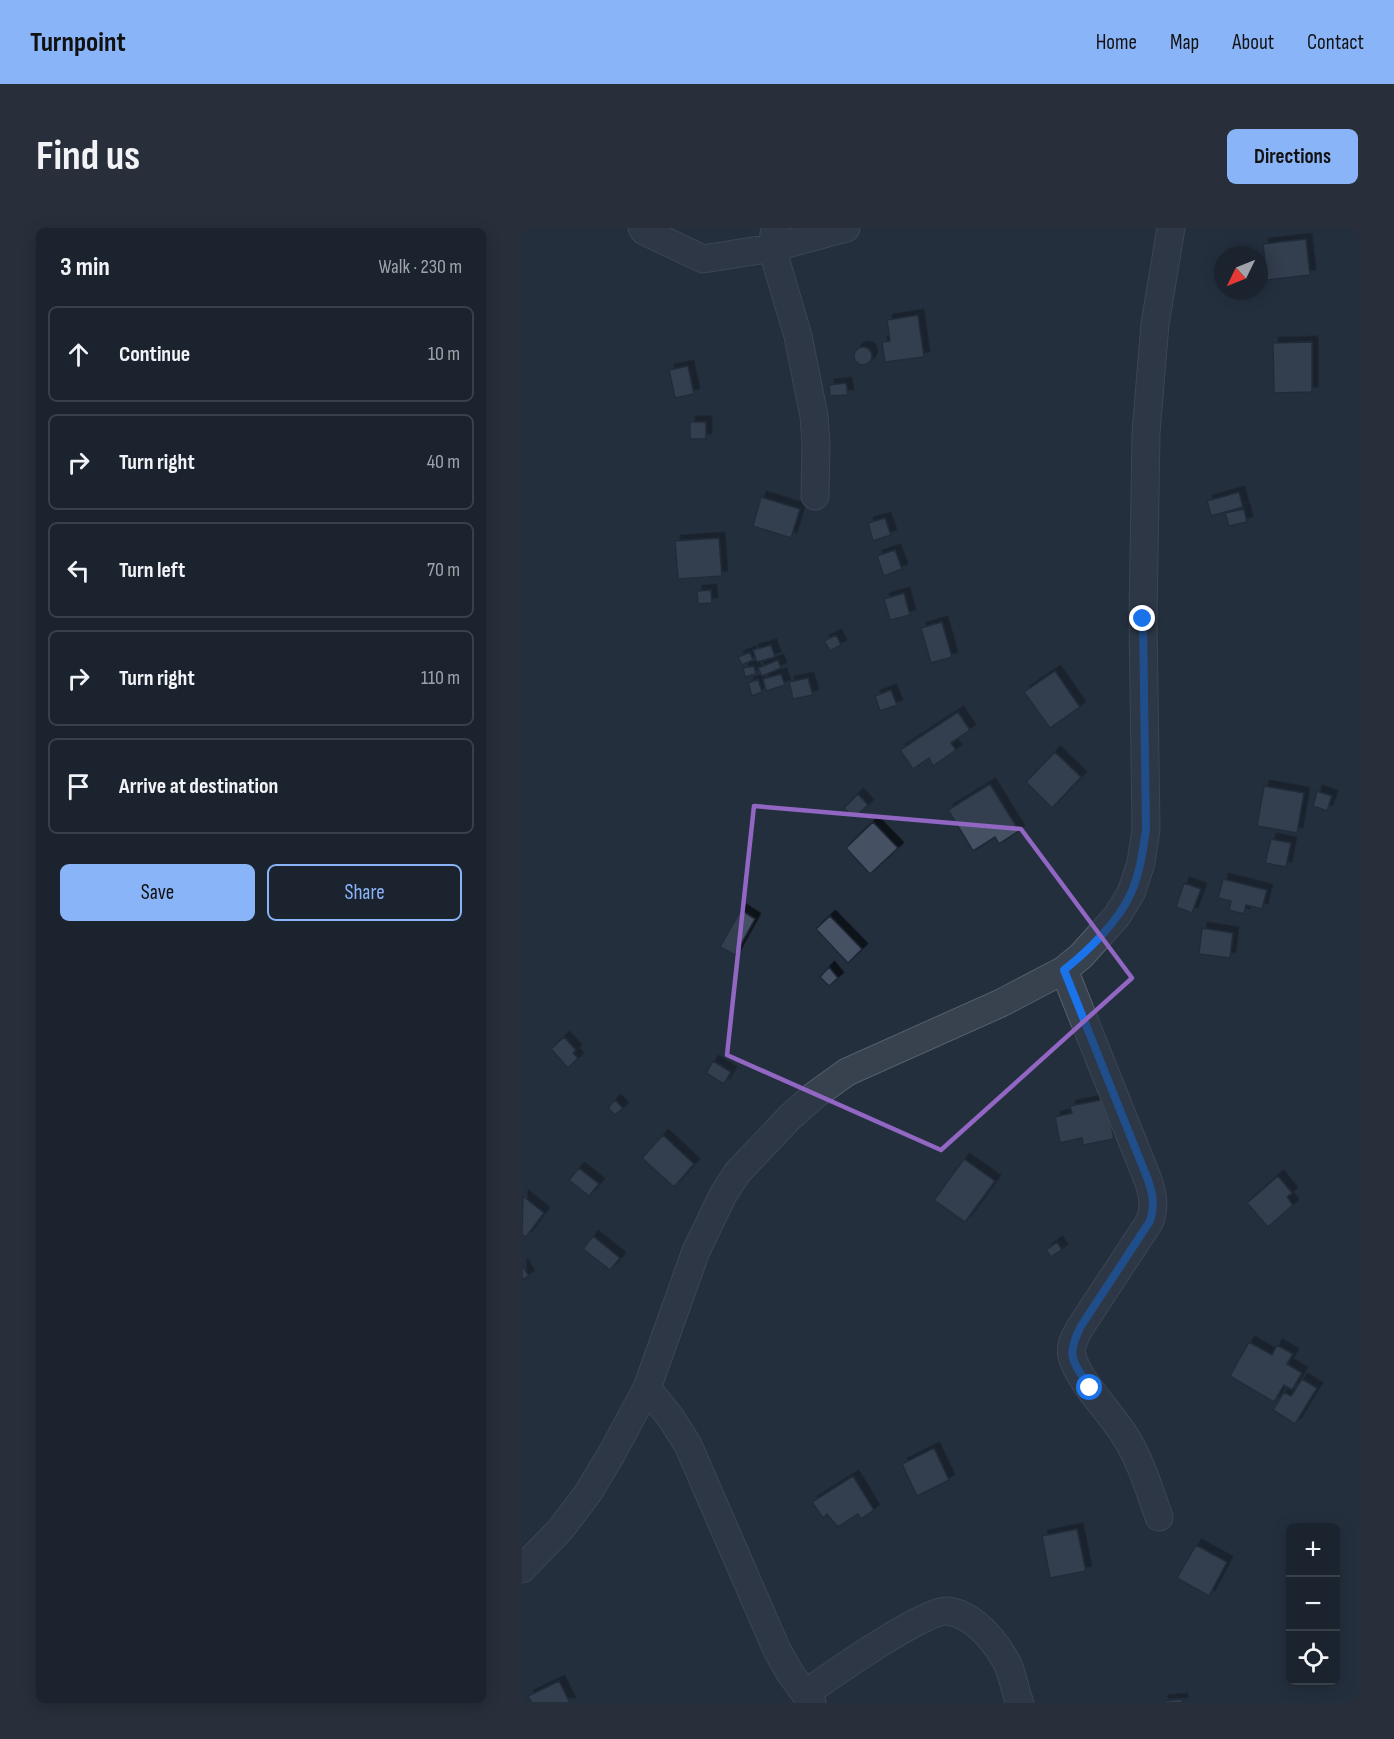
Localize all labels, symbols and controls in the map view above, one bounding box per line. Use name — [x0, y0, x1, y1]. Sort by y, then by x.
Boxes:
text: Turnpoint — [30, 26, 126, 59]
text: Home — [1096, 30, 1137, 55]
text: Map — [1170, 30, 1199, 55]
text: About — [1232, 30, 1274, 55]
text: Contact — [1307, 30, 1364, 55]
button: Directions — [1227, 129, 1358, 184]
text: Find us — [36, 131, 140, 182]
north arrow — [1214, 246, 1268, 300]
text: 3 min — [60, 252, 110, 283]
text: Walk · 230 m — [379, 255, 462, 279]
icon: ahead — [62, 338, 95, 371]
text: Continue — [119, 341, 190, 368]
text: 10 m — [428, 342, 460, 366]
icon: right — [62, 446, 95, 479]
text: Turn right — [119, 449, 195, 476]
text: 40 m — [427, 450, 460, 474]
icon: left — [62, 554, 95, 587]
text: Turn left — [119, 557, 185, 584]
text: 70 m — [427, 558, 460, 582]
route end — [1129, 605, 1155, 631]
icon: right — [62, 662, 95, 695]
text: Turn right — [119, 665, 195, 692]
text: 110 m — [421, 666, 460, 690]
icon: arrive — [62, 770, 95, 803]
text: Arrive at destination — [119, 773, 278, 800]
button: Save — [60, 864, 255, 921]
button: Share — [267, 864, 462, 921]
route start — [1076, 1374, 1102, 1400]
map controls — [1286, 1523, 1340, 1685]
button: + — [1286, 1523, 1340, 1577]
button: − — [1286, 1577, 1340, 1631]
button: locate — [1286, 1631, 1340, 1685]

